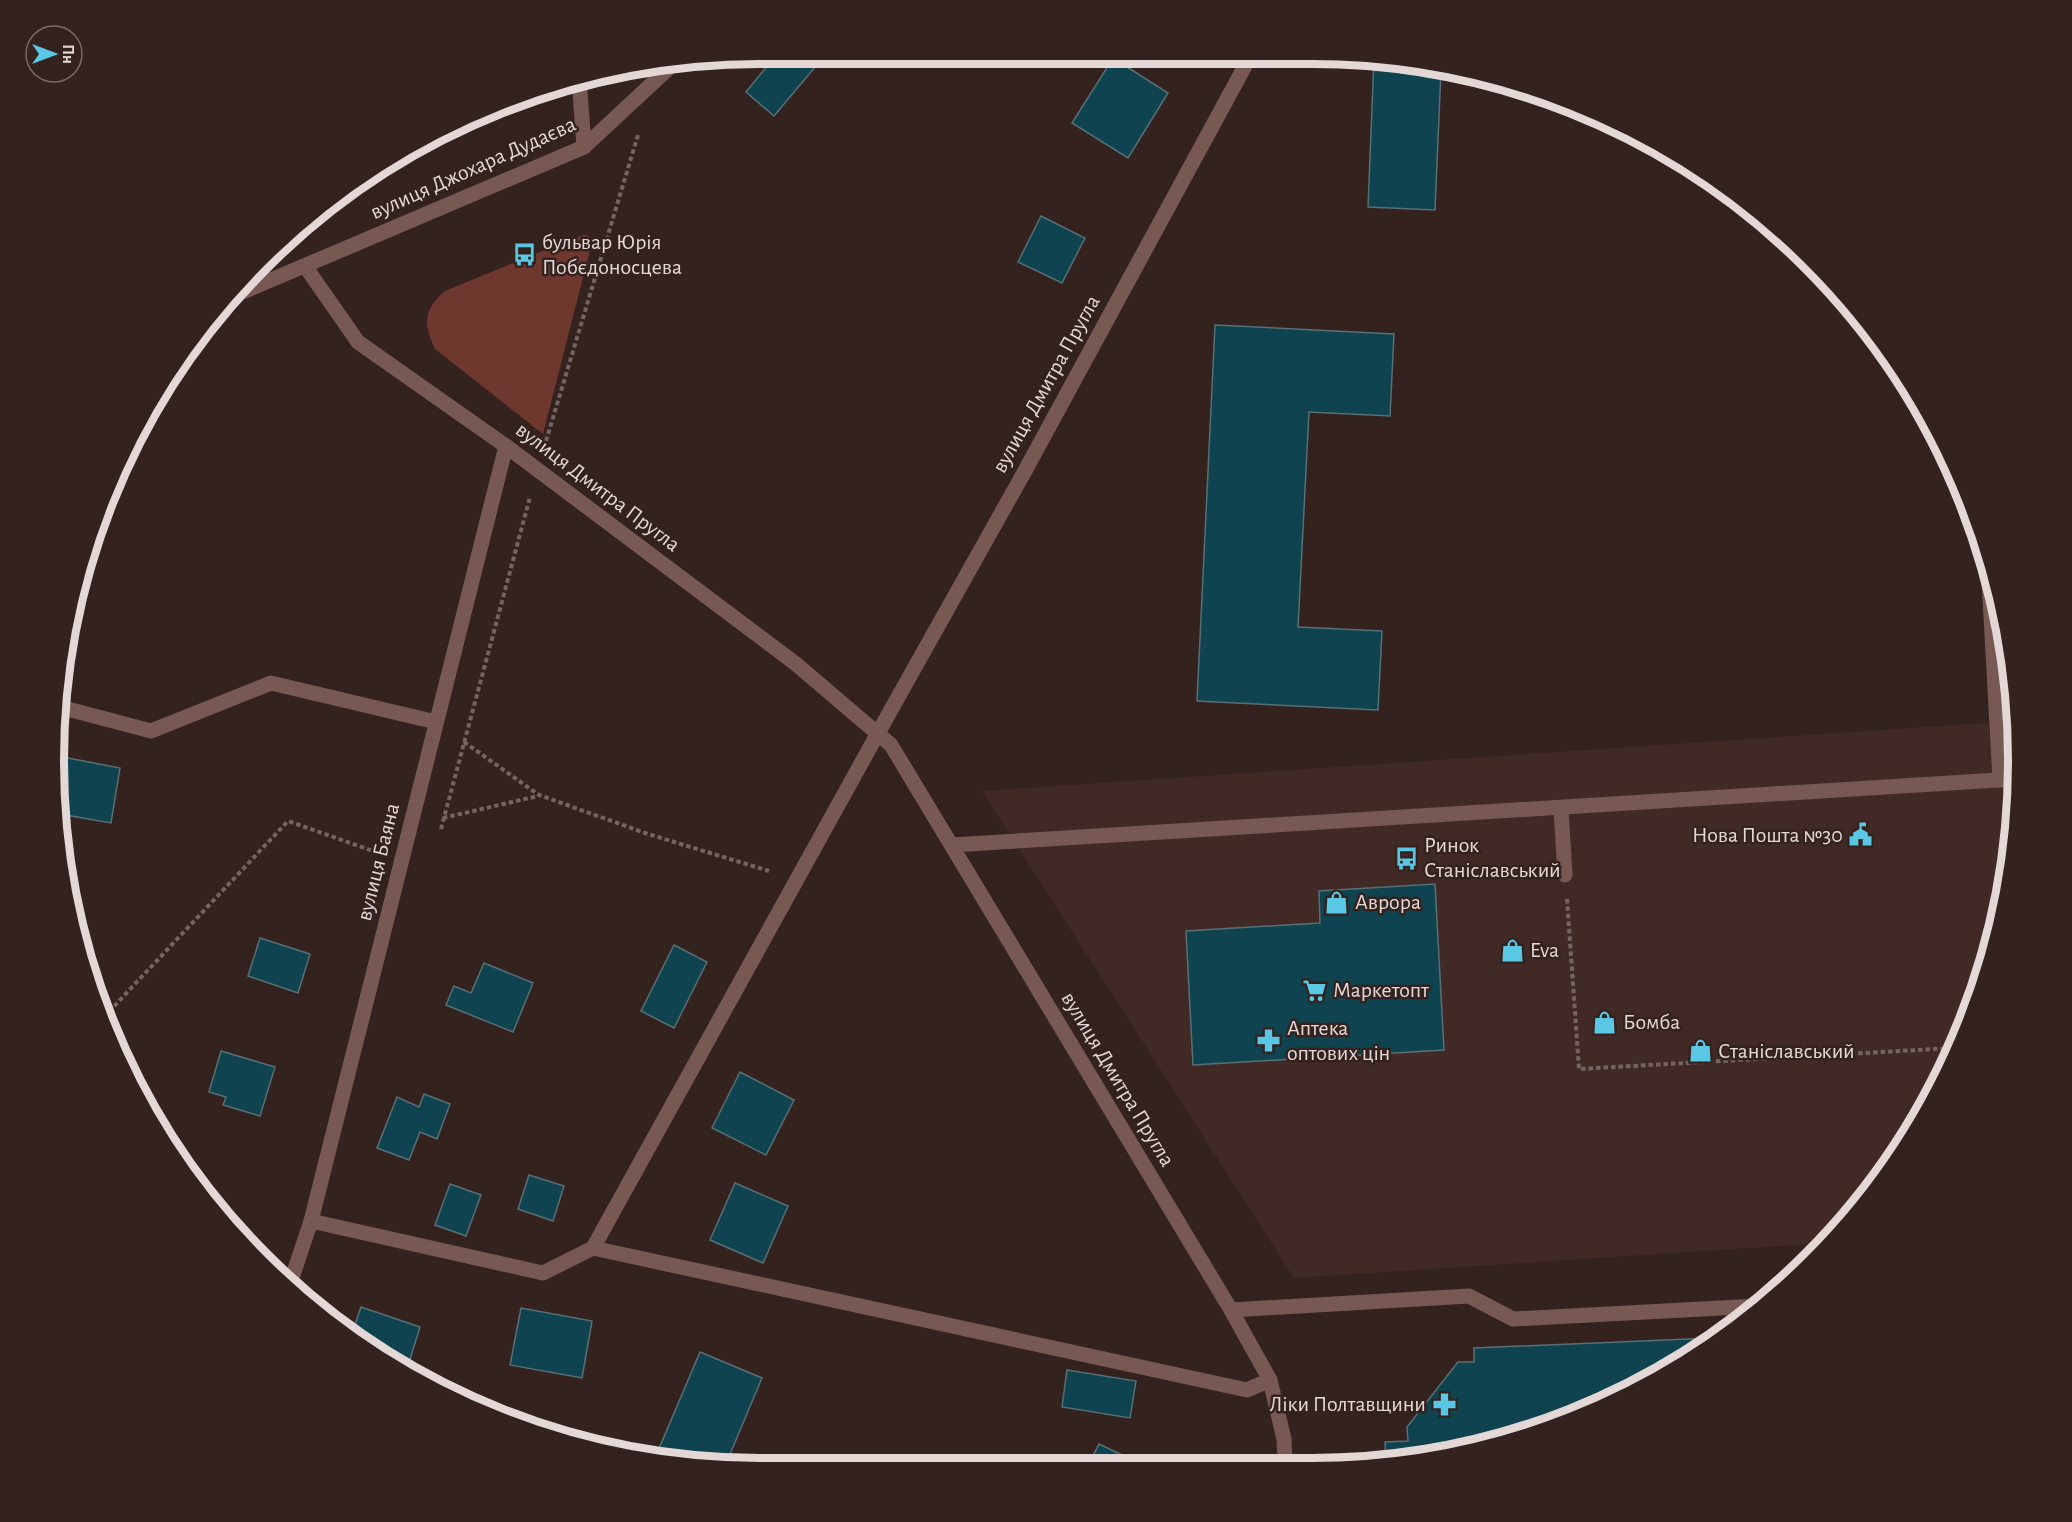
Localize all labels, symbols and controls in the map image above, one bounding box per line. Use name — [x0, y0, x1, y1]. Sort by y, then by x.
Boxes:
north arrow — [24, 24, 84, 84]
text: Пн — [60, 44, 76, 64]
street label: вулиця Джохара Дудаєва — [367, 113, 579, 223]
place label: бульвар Юрія Побєдоносцева — [542, 231, 682, 278]
bus stop icon: бульвар Юрія Побєдоносцева — [511, 242, 537, 268]
street label: вулиця Дмитра Пругла — [988, 292, 1104, 476]
street label: вулиця Дмитра Пругла — [512, 418, 684, 556]
street label: вулиця Баяна — [353, 801, 403, 923]
public building icon: Нова Пошта №30 — [1848, 822, 1874, 848]
place label: Нова Пошта №30 — [1692, 824, 1843, 846]
place label: Ринок Станіславський — [1424, 834, 1561, 881]
bus stop icon: Ринок Станіславський — [1393, 845, 1419, 871]
shop icon: Аврора — [1324, 889, 1350, 915]
place label: Аврора — [1355, 891, 1421, 913]
shop icon: Eva — [1499, 937, 1525, 963]
place label: Eva — [1530, 939, 1559, 961]
supermarket icon: Маркетопт — [1302, 977, 1328, 1003]
place label: Маркетопт — [1333, 979, 1430, 1001]
street label: вулиця Дмитра Пругла — [1057, 988, 1179, 1170]
shop icon: Бомба — [1592, 1009, 1618, 1035]
place label: Бомба — [1623, 1011, 1680, 1033]
place label: Аптека оптових цін — [1287, 1017, 1390, 1064]
pharmacy icon: Аптека оптових цін — [1256, 1028, 1282, 1054]
shop icon: Станіславський — [1687, 1038, 1713, 1064]
place label: Станіславський — [1718, 1040, 1855, 1062]
pharmacy icon: Ліки Полтавщини — [1431, 1391, 1457, 1417]
place label: Ліки Полтавщини — [1269, 1393, 1426, 1415]

